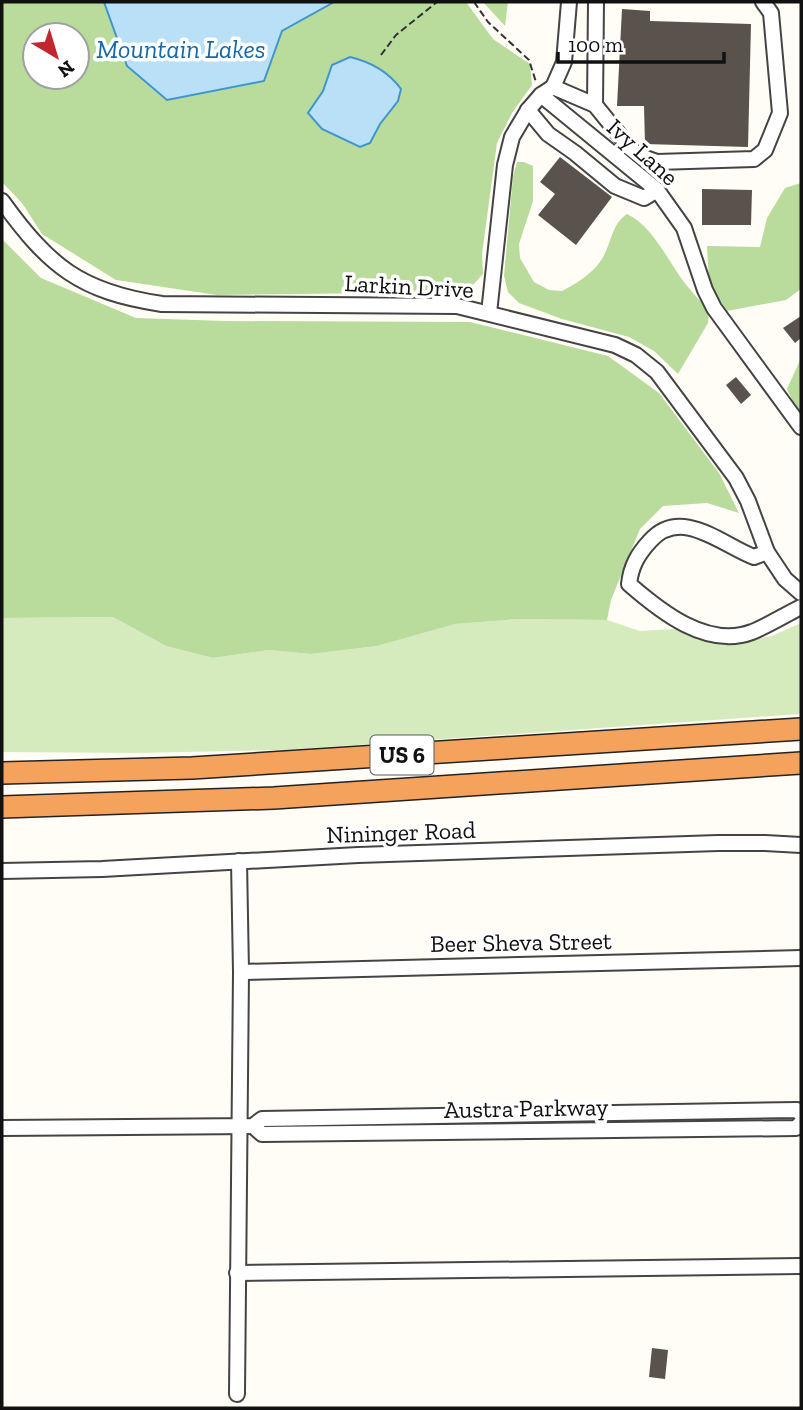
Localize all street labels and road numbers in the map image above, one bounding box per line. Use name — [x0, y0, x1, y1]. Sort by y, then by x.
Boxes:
street label: Ivy Lane — [601, 112, 685, 192]
street label: Larkin Drive — [344, 268, 474, 304]
road number: US 6 — [370, 736, 434, 775]
street label: Nininger Road — [326, 815, 476, 849]
street label: Beer Sheva Street — [430, 926, 612, 958]
street label: Austra Parkway — [443, 1092, 609, 1124]

